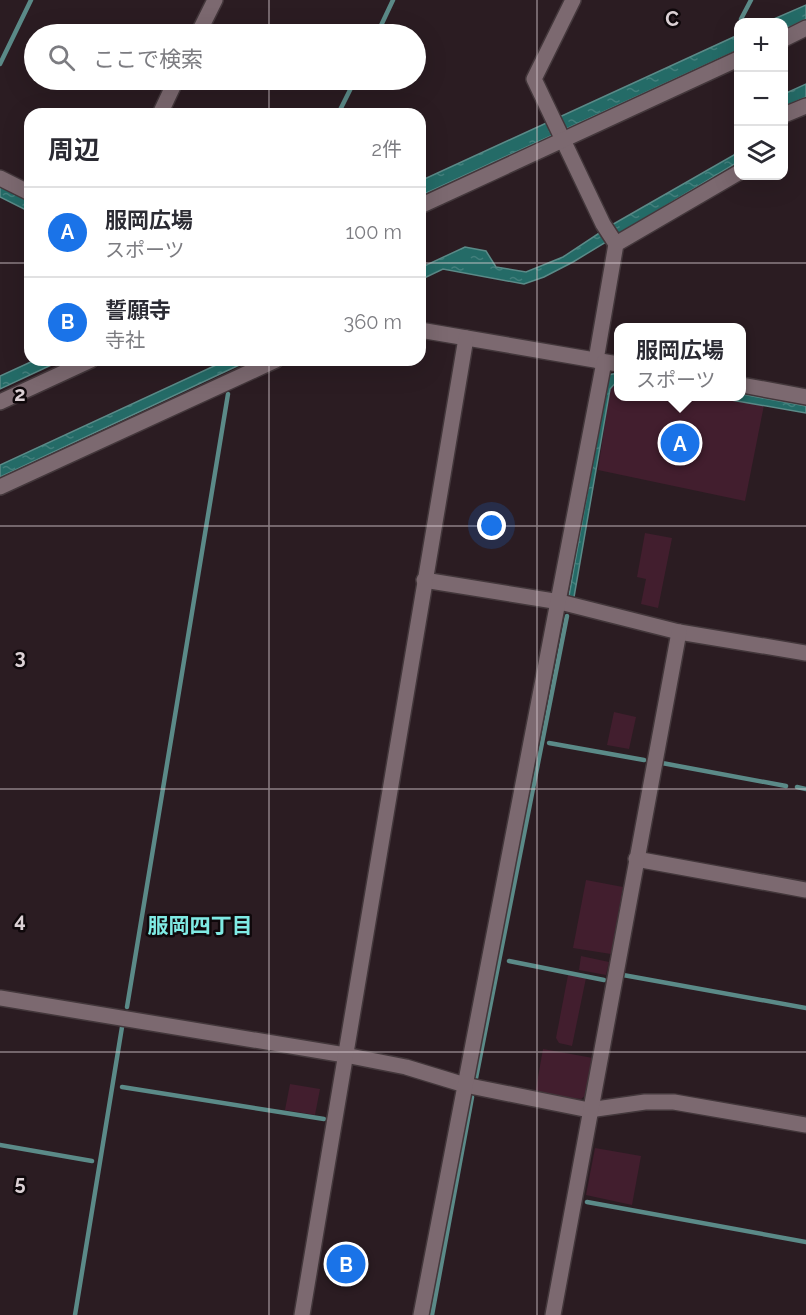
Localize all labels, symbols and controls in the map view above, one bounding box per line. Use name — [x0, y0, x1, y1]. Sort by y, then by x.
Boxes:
text: C — [665, 7, 679, 31]
map controls — [734, 18, 788, 180]
button: + — [734, 18, 788, 72]
search box — [24, 24, 426, 90]
icon: search — [45, 41, 78, 74]
text: ここで検索 — [93, 46, 203, 72]
button: − — [734, 72, 788, 126]
button: layers — [734, 126, 788, 180]
text: 周辺 — [48, 135, 100, 165]
text: 2件 — [372, 137, 402, 161]
text: 服岡広場 — [105, 207, 193, 233]
text: A — [61, 220, 74, 244]
text: 100 m — [345, 220, 402, 244]
text: スポーツ — [105, 238, 185, 262]
text: 誓願寺 — [105, 297, 171, 323]
text: B — [61, 310, 74, 334]
text: 360 m — [344, 310, 402, 334]
popup — [614, 323, 746, 401]
text: 寺社 — [105, 328, 145, 352]
text: 服岡広場 — [636, 337, 724, 363]
text: スポーツ — [636, 368, 716, 392]
text: 2 — [14, 382, 26, 406]
pin: A — [660, 420, 700, 466]
your location — [477, 511, 506, 540]
text: 3 — [14, 645, 26, 669]
text: 4 — [14, 908, 26, 932]
district label: 服岡四丁目 — [148, 913, 253, 938]
text: 5 — [14, 1171, 26, 1195]
pin: B — [326, 1242, 366, 1286]

